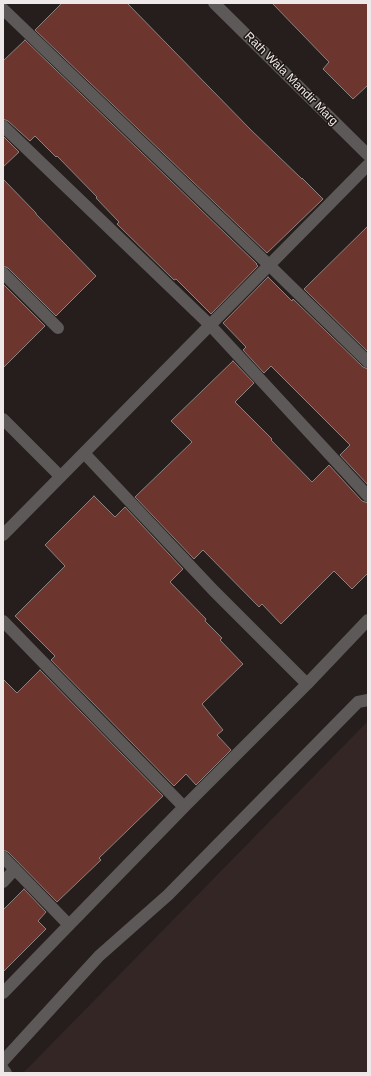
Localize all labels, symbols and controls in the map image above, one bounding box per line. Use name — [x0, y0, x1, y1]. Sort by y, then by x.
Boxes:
street label: Rath Wala Mandir Marg — [241, 29, 341, 129]

